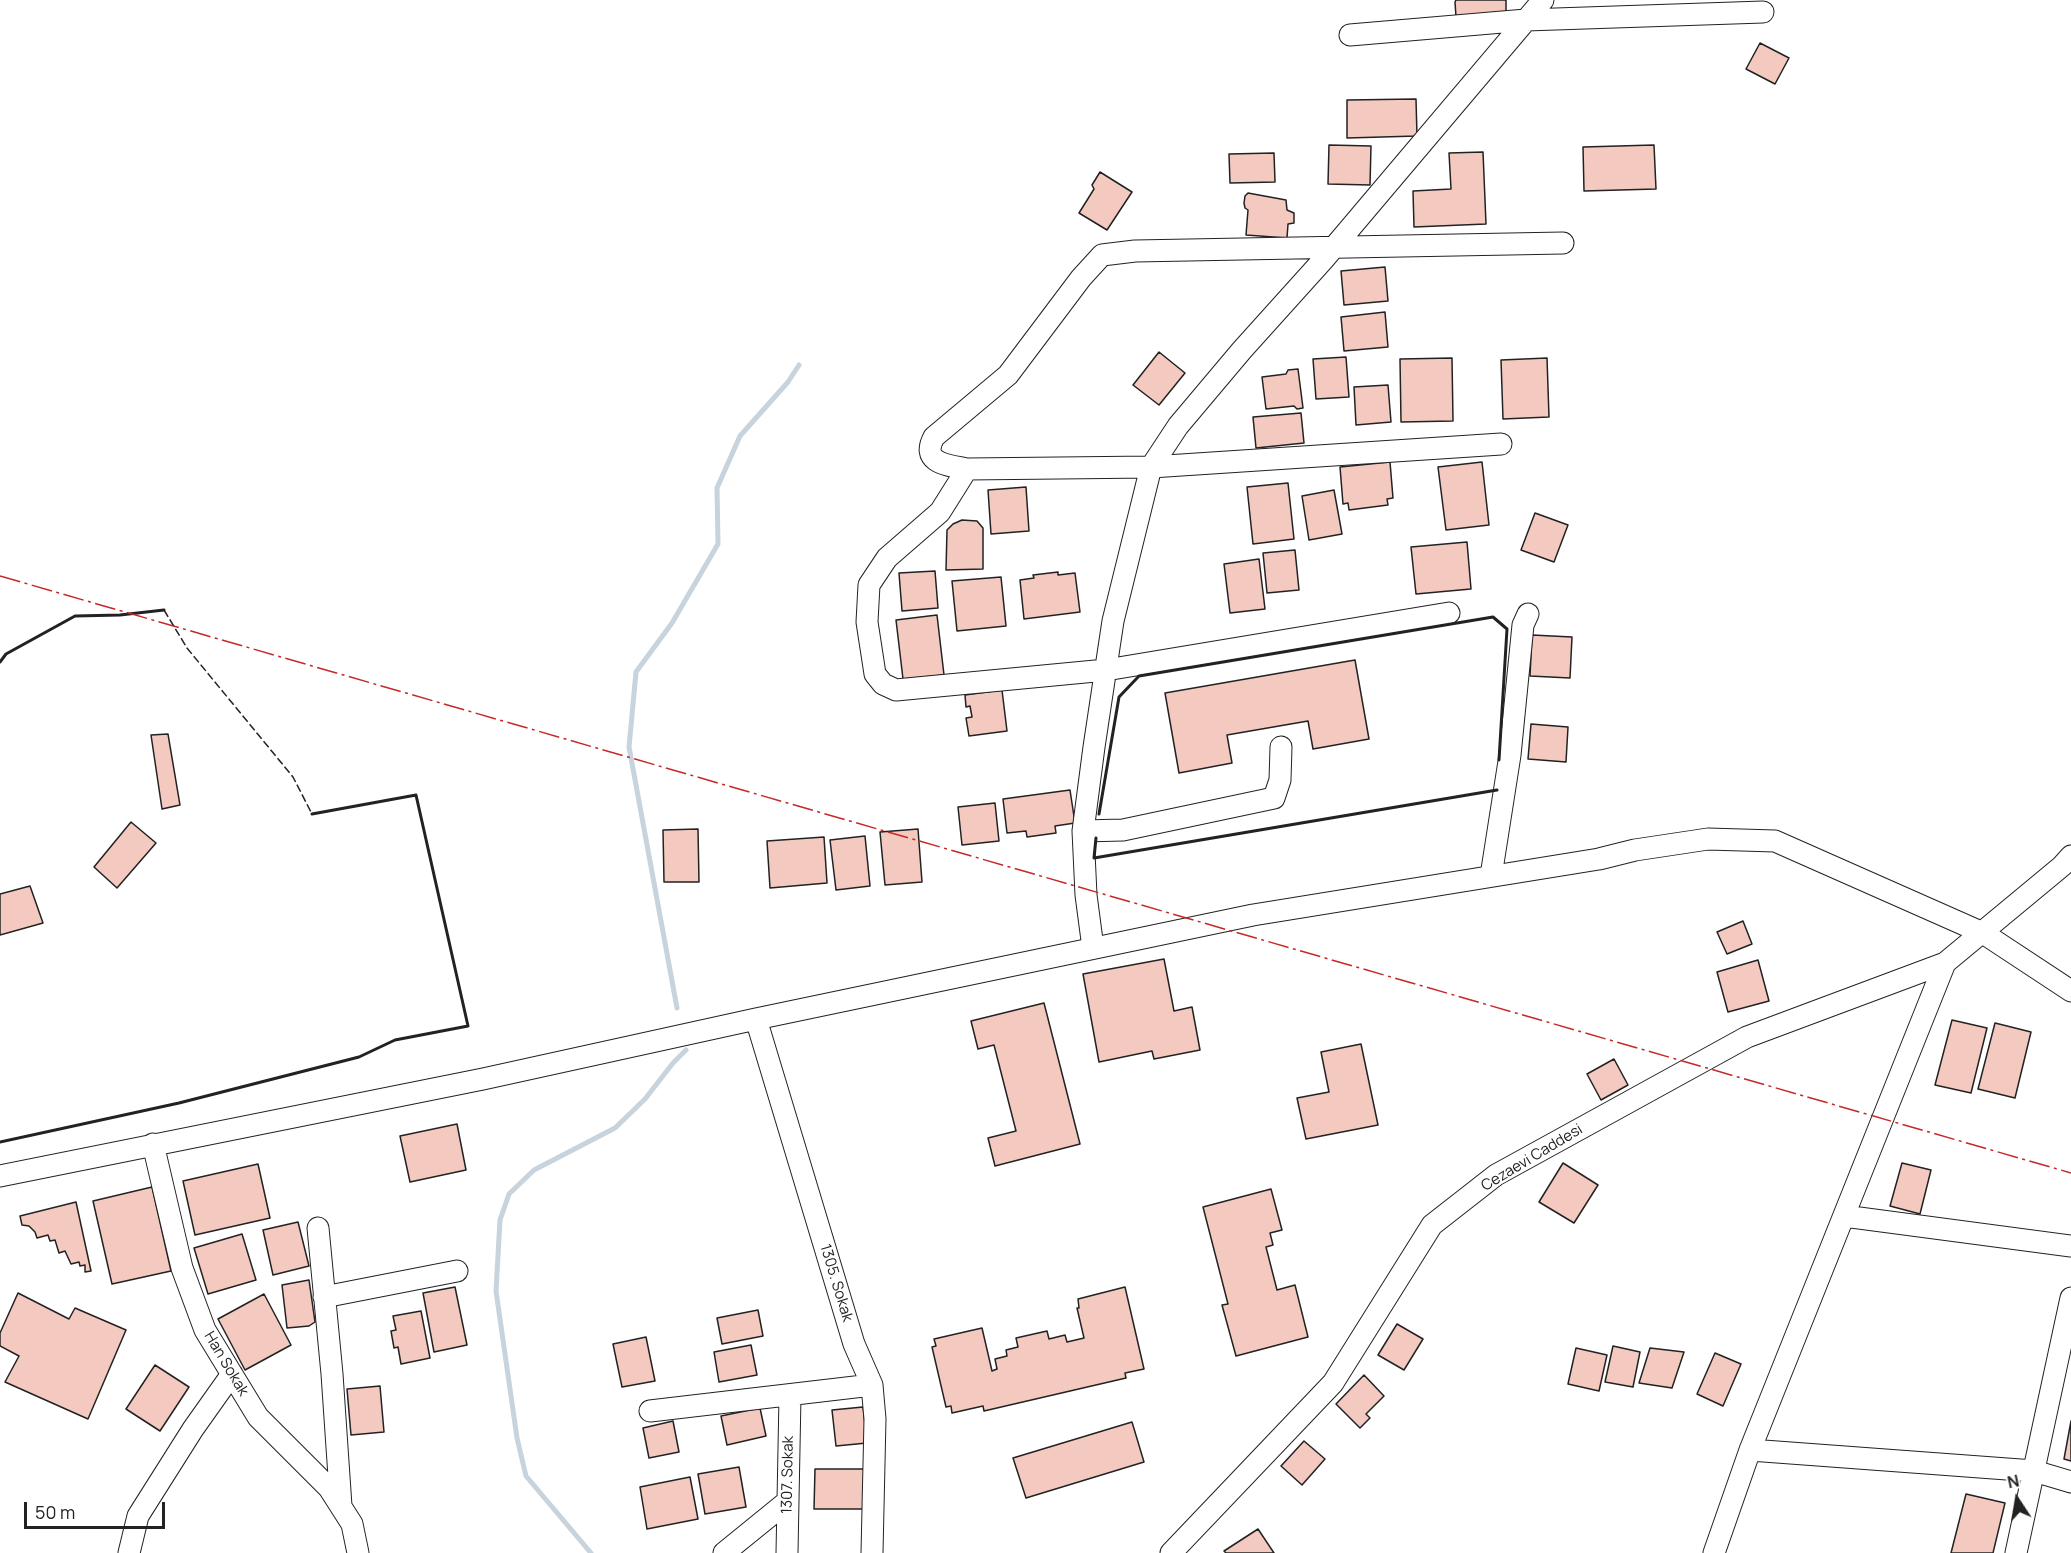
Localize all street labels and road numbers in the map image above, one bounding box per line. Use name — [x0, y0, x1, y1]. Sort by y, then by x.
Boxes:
street label: Cezaevi Caddesi — [1478, 1121, 1586, 1195]
street label: 1305. Sokak — [816, 1242, 856, 1324]
street label: Han Sokak — [200, 1329, 252, 1399]
street label: 1307. Sokak — [778, 1436, 798, 1514]

